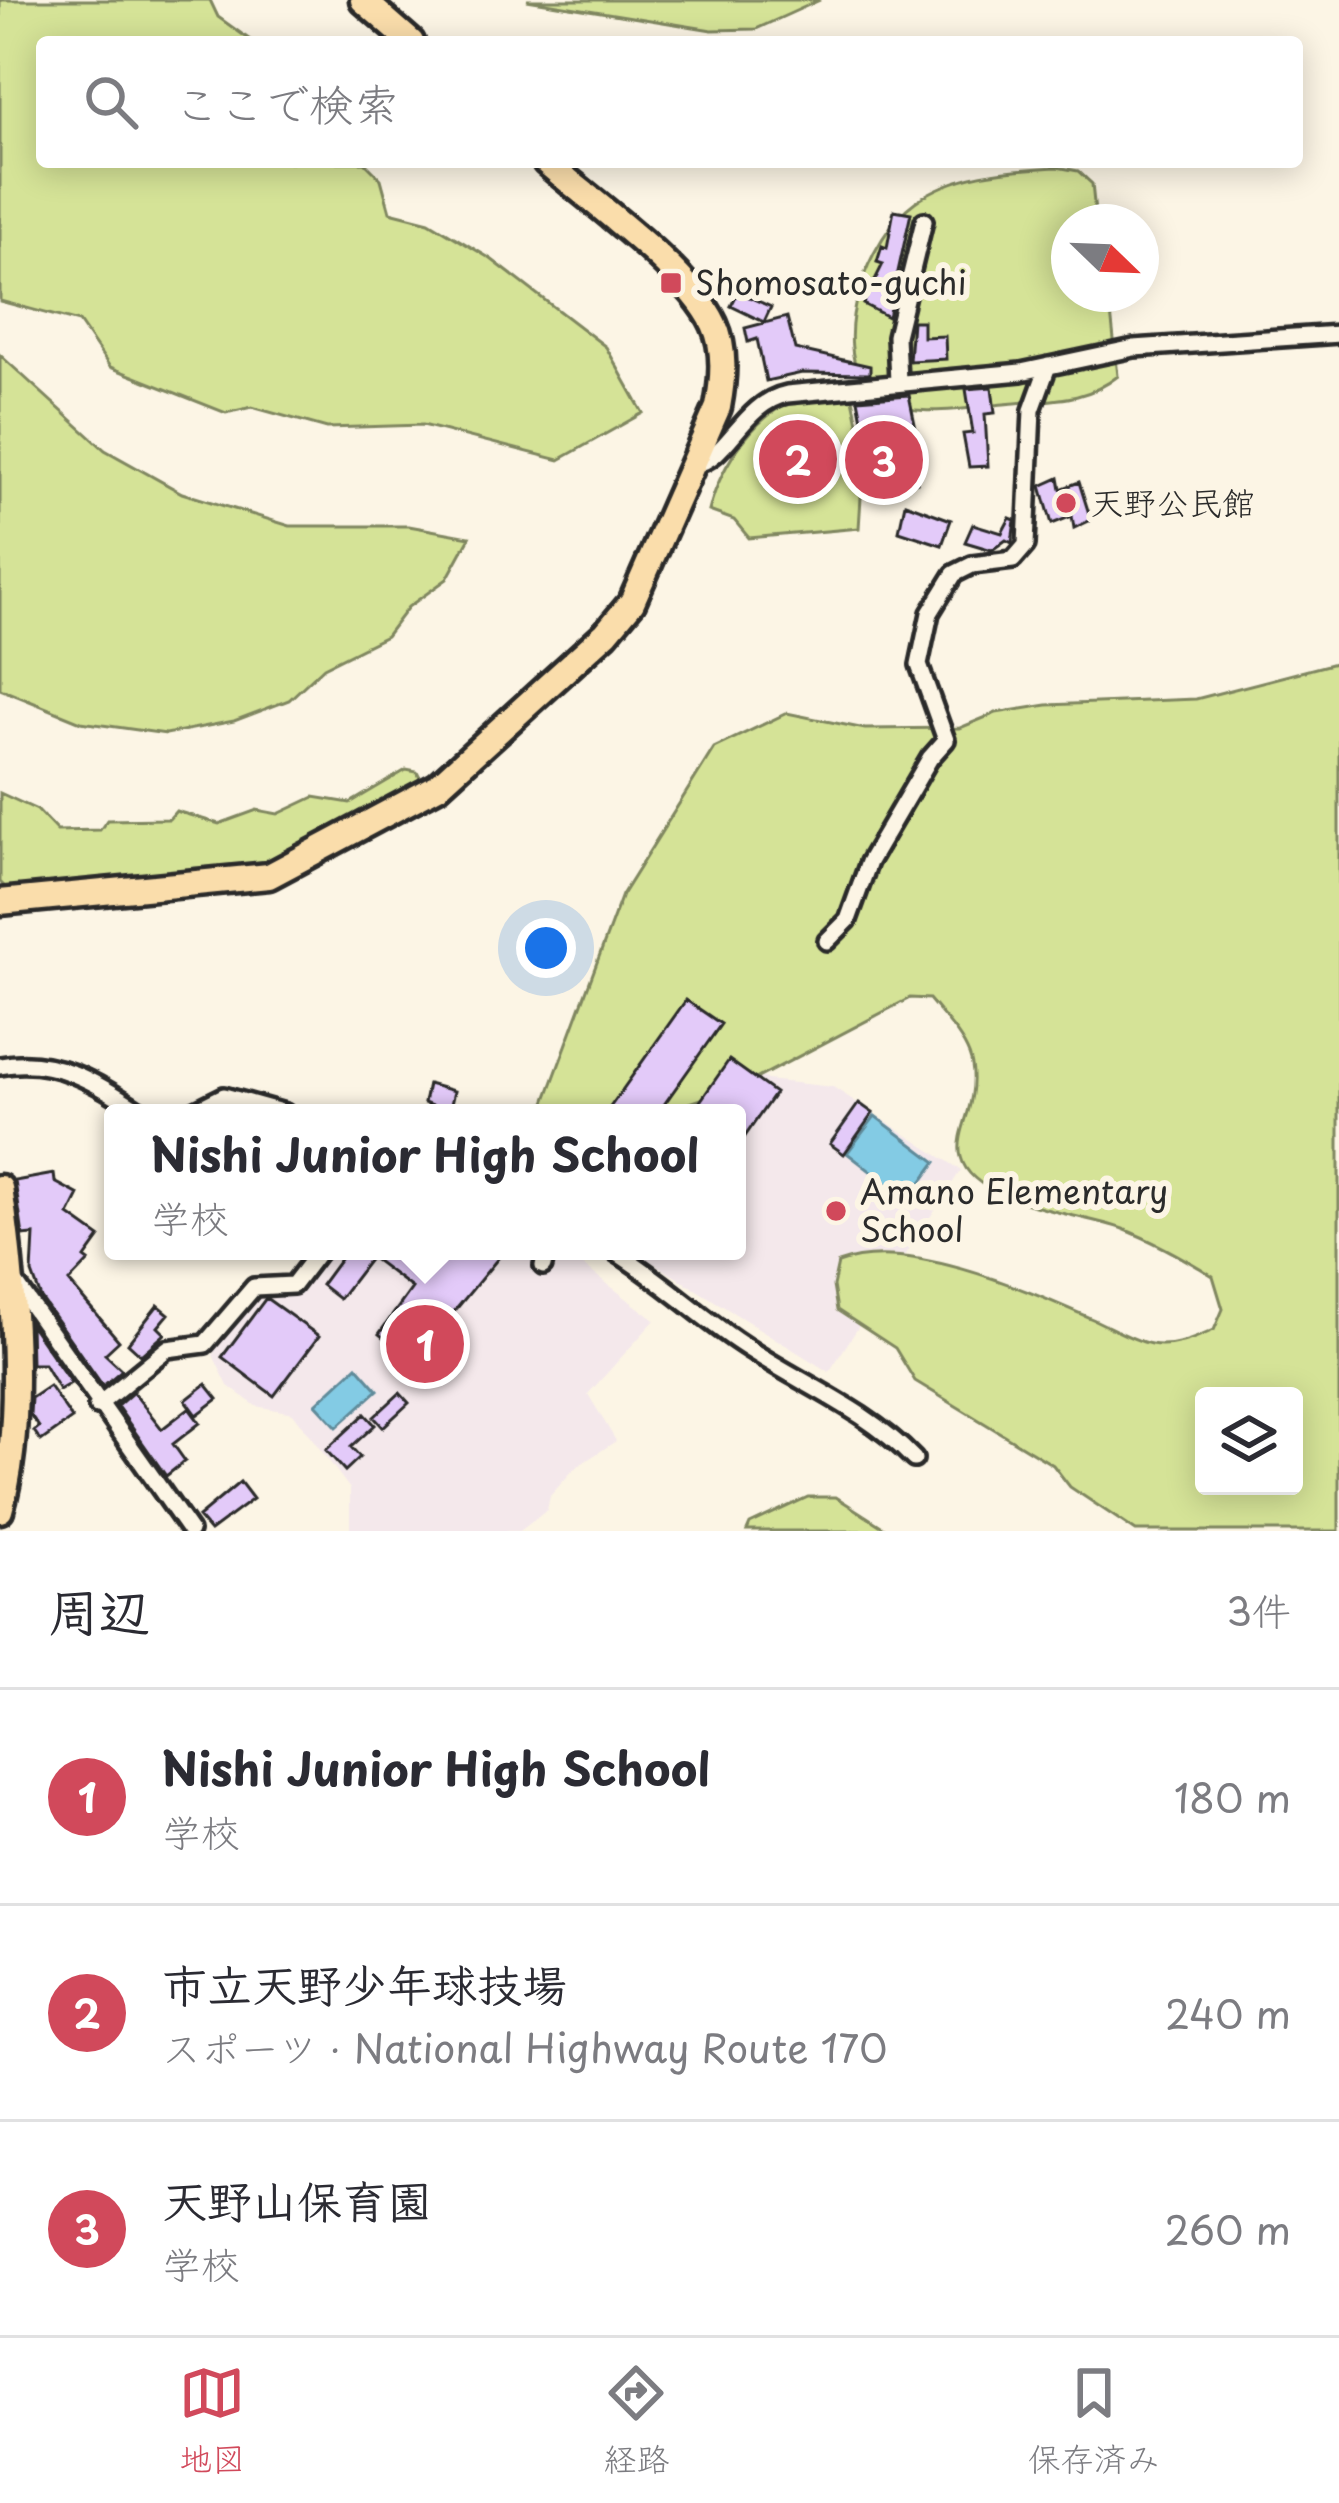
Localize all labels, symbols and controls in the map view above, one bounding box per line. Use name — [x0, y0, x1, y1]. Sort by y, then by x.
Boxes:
search box — [36, 36, 1303, 168]
text: ここで検索 — [174, 68, 399, 136]
icon: search — [78, 69, 144, 135]
north arrow — [1051, 204, 1159, 312]
place label: Shomosato-guchi — [695, 256, 967, 306]
marker: Shomosato-guchi — [658, 270, 684, 296]
pin: 2 — [759, 414, 837, 504]
pin: 3 — [845, 415, 923, 505]
place label: 天野公民館 — [1090, 476, 1255, 526]
marker: 天野公民館 — [1053, 490, 1079, 516]
your location — [516, 918, 576, 978]
popup — [104, 1104, 746, 1260]
text: Nishi Junior High School — [151, 1119, 699, 1187]
place label: Amano Elementary School — [860, 1165, 1168, 1253]
text: 学校 — [151, 1187, 229, 1246]
marker: Amano Elementary School — [823, 1198, 849, 1224]
pin: 1 — [386, 1299, 464, 1389]
map controls — [1195, 1387, 1303, 1495]
button: layers — [1195, 1387, 1303, 1495]
text: 周辺 — [48, 1571, 150, 1648]
text: 3件 — [1226, 1580, 1291, 1639]
text: Nishi Junior High School — [162, 1733, 710, 1801]
text: 1 — [78, 1767, 96, 1826]
text: 180 m — [1174, 1767, 1291, 1826]
text: 学校 — [162, 1801, 240, 1860]
text: 市立天野少年球技場 — [162, 1949, 567, 2017]
text: 2 — [73, 1983, 101, 2042]
text: 240 m — [1165, 1983, 1291, 2042]
text: スポーツ · National Highway Route 170 — [162, 2017, 887, 2076]
text: 天野山保育園 — [162, 2165, 432, 2233]
text: 3 — [74, 2199, 100, 2258]
text: 260 m — [1164, 2199, 1291, 2258]
text: 学校 — [162, 2233, 240, 2292]
tab: 地図 — [179, 2360, 245, 2482]
tab: 経路 — [603, 2360, 669, 2482]
tab: 保存済み — [1028, 2360, 1160, 2482]

